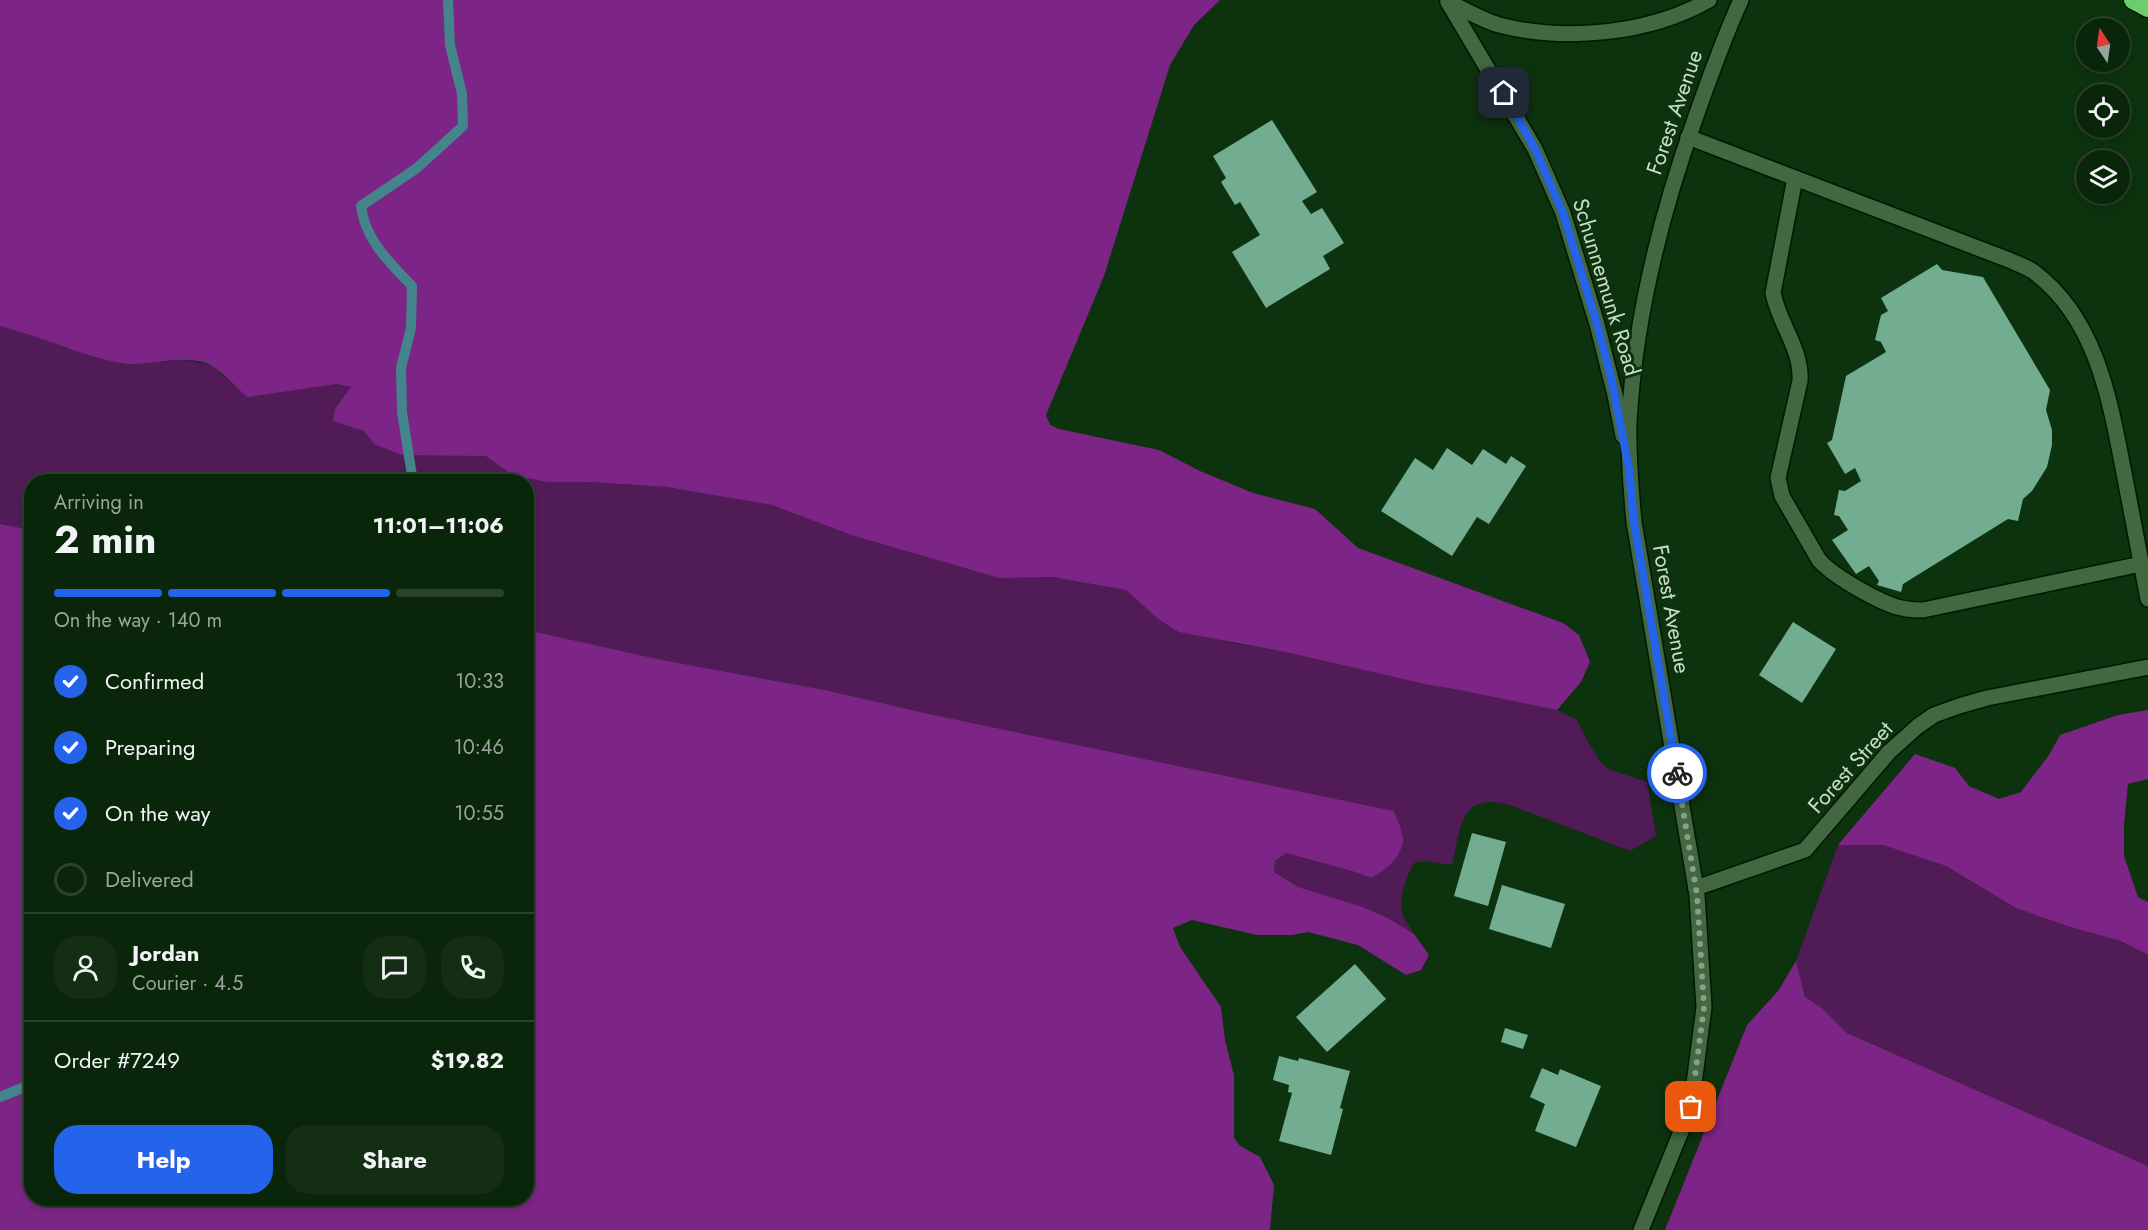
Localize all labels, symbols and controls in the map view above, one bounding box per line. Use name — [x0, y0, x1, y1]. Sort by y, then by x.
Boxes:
north arrow — [2076, 18, 2130, 72]
map controls — [2076, 18, 2130, 204]
street label: Forest Avenue — [1638, 45, 1710, 179]
pin — [1478, 67, 1529, 118]
icon: home — [1487, 76, 1520, 109]
button: locate — [2076, 84, 2130, 138]
button: layers — [2076, 150, 2130, 204]
street label: Schunnemunk Road — [1565, 194, 1649, 380]
text: Arriving in — [54, 488, 144, 517]
text: 11:01–11:06 — [373, 509, 504, 541]
text: 2 min — [54, 511, 156, 568]
street label: Forest Avenue — [1645, 542, 1699, 676]
text: On the way · 140 m — [54, 606, 222, 635]
icon: check — [54, 665, 87, 698]
text: Confirmed — [105, 665, 204, 697]
text: 10:33 — [455, 667, 504, 696]
street label: Forest Street — [1800, 713, 1901, 820]
icon: check — [54, 731, 87, 764]
text: Preparing — [105, 731, 196, 763]
text: 10:46 — [454, 733, 504, 762]
courier — [1647, 743, 1707, 803]
icon: bike — [1661, 757, 1694, 790]
icon: check — [54, 797, 87, 830]
text: On the way — [105, 797, 210, 829]
text: 10:55 — [454, 799, 504, 828]
text: Delivered — [105, 863, 194, 895]
button: person — [54, 936, 117, 999]
button: chat — [363, 936, 426, 999]
button: phone — [441, 936, 504, 999]
text: Jordan — [132, 937, 199, 969]
text: Courier · 4.5 — [132, 969, 243, 998]
text: Order #7249 — [54, 1044, 180, 1076]
text: $19.82 — [431, 1044, 504, 1076]
pin — [1665, 1081, 1716, 1132]
icon: bag — [1674, 1090, 1707, 1123]
button: Help — [54, 1125, 273, 1194]
button: Share — [285, 1125, 504, 1194]

